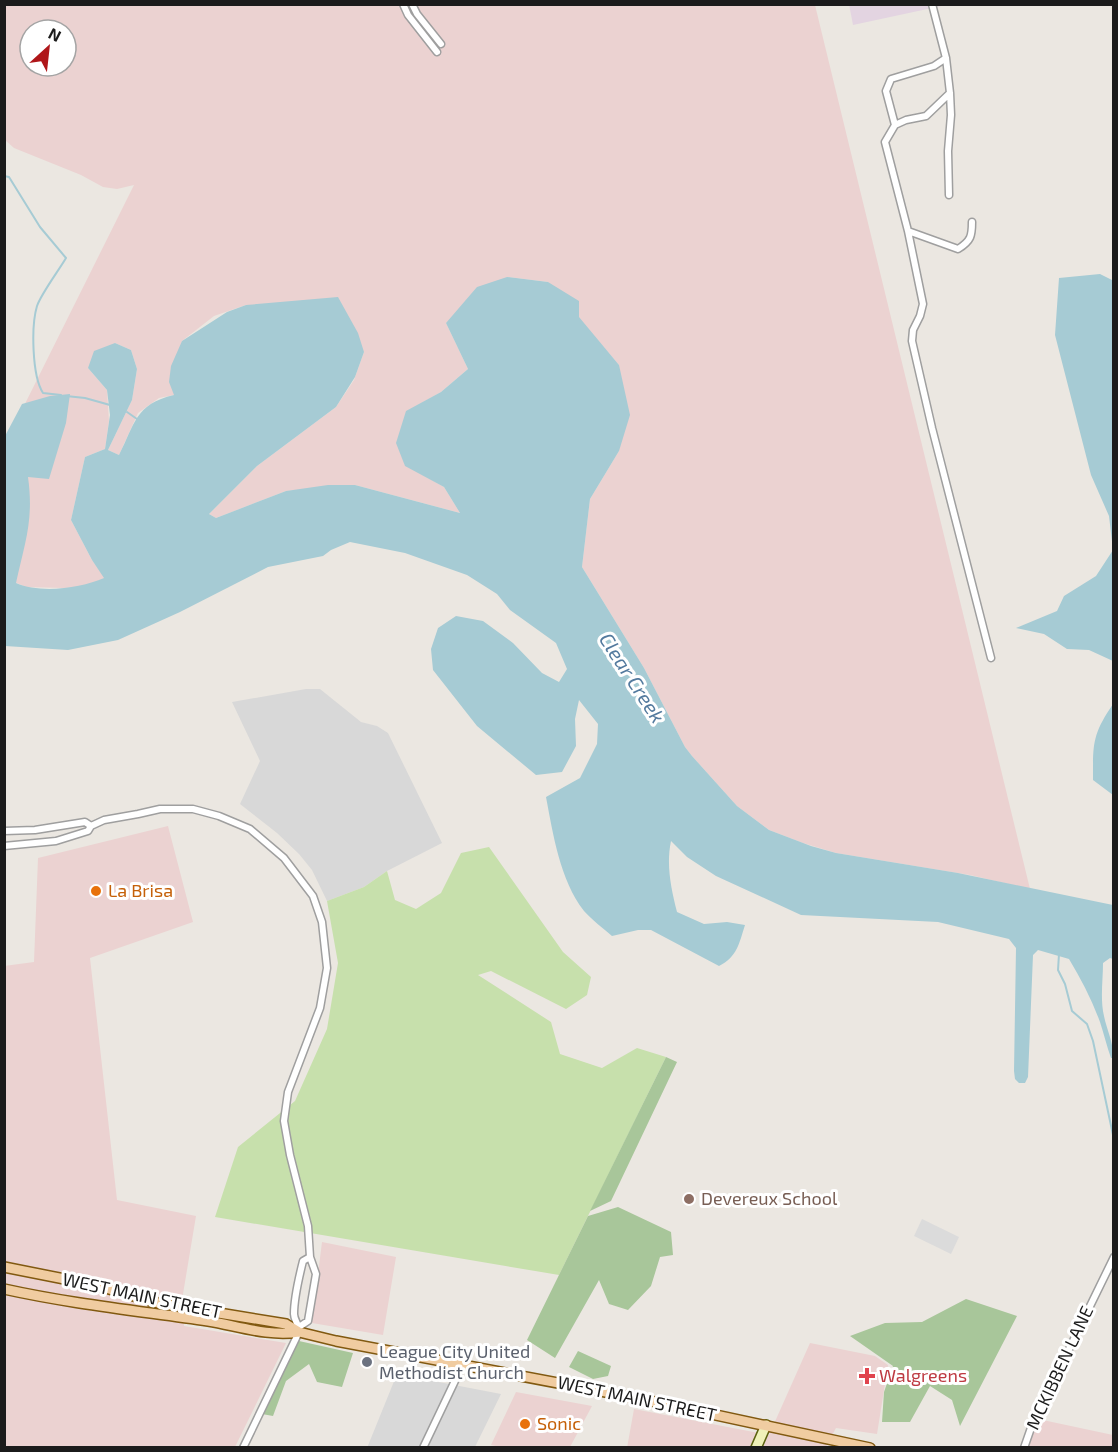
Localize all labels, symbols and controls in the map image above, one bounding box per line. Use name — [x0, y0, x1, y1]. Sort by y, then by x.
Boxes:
north arrow — [18, 18, 78, 78]
text: N — [46, 23, 65, 45]
water label: Clear Creek — [595, 628, 671, 727]
place label: La Brisa — [108, 879, 173, 901]
marker: La Brisa — [89, 884, 103, 898]
place label: Devereux School — [701, 1187, 838, 1209]
marker: Devereux School — [682, 1192, 696, 1206]
street label: WEST MAIN STREET — [61, 1267, 224, 1323]
street label: MCKIBBEN LANE — [1021, 1302, 1097, 1433]
place label: League City United Methodist Church — [379, 1340, 530, 1383]
marker: League City United Methodist Church — [360, 1355, 374, 1369]
place label: Walgreens — [879, 1364, 967, 1386]
marker: Walgreens — [860, 1369, 874, 1383]
street label: WEST MAIN STREET — [556, 1370, 719, 1426]
place label: Sonic — [537, 1412, 581, 1434]
marker: Sonic — [518, 1417, 532, 1431]

